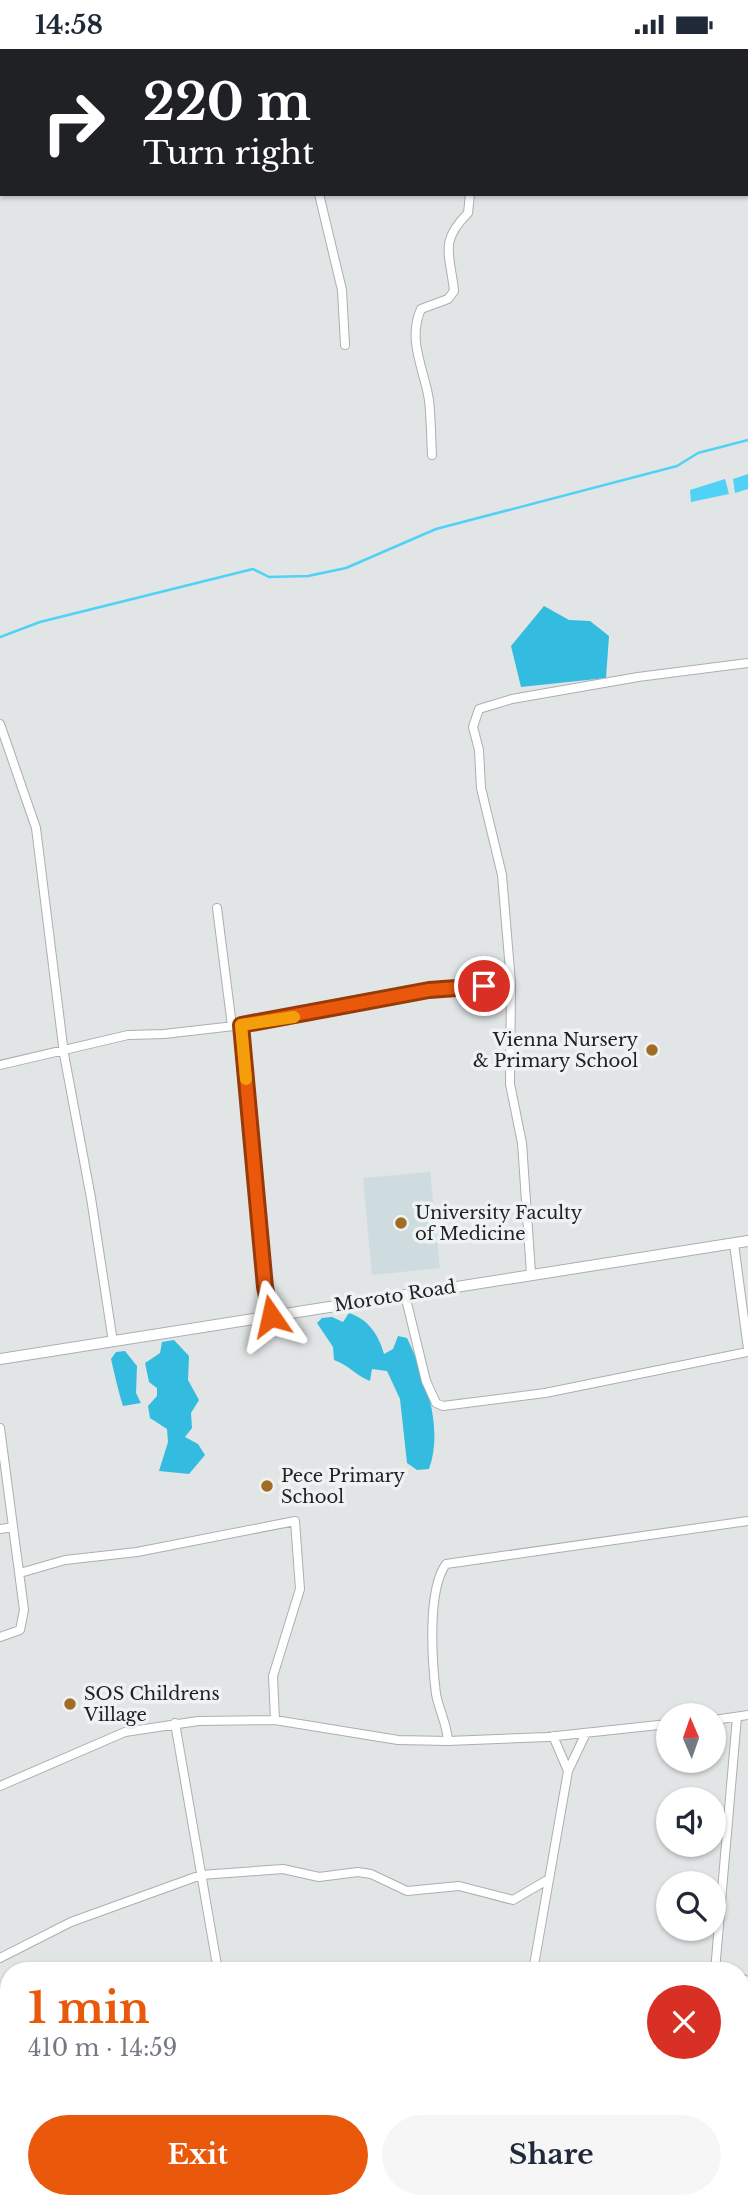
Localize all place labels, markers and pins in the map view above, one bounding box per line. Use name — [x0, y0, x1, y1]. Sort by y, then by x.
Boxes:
pin — [454, 956, 514, 1016]
place label: Vienna Nursery & Primary School — [473, 1029, 638, 1072]
marker: Vienna Nursery & Primary School — [644, 1042, 660, 1058]
place label: University Faculty of Medicine — [415, 1202, 583, 1245]
marker: University Faculty of Medicine — [393, 1215, 409, 1231]
place label: Pece Primary School — [281, 1465, 405, 1508]
marker: Pece Primary School — [259, 1478, 275, 1494]
place label: SOS Childrens Village — [83, 1683, 220, 1726]
marker: SOS Childrens Village — [62, 1696, 78, 1712]

